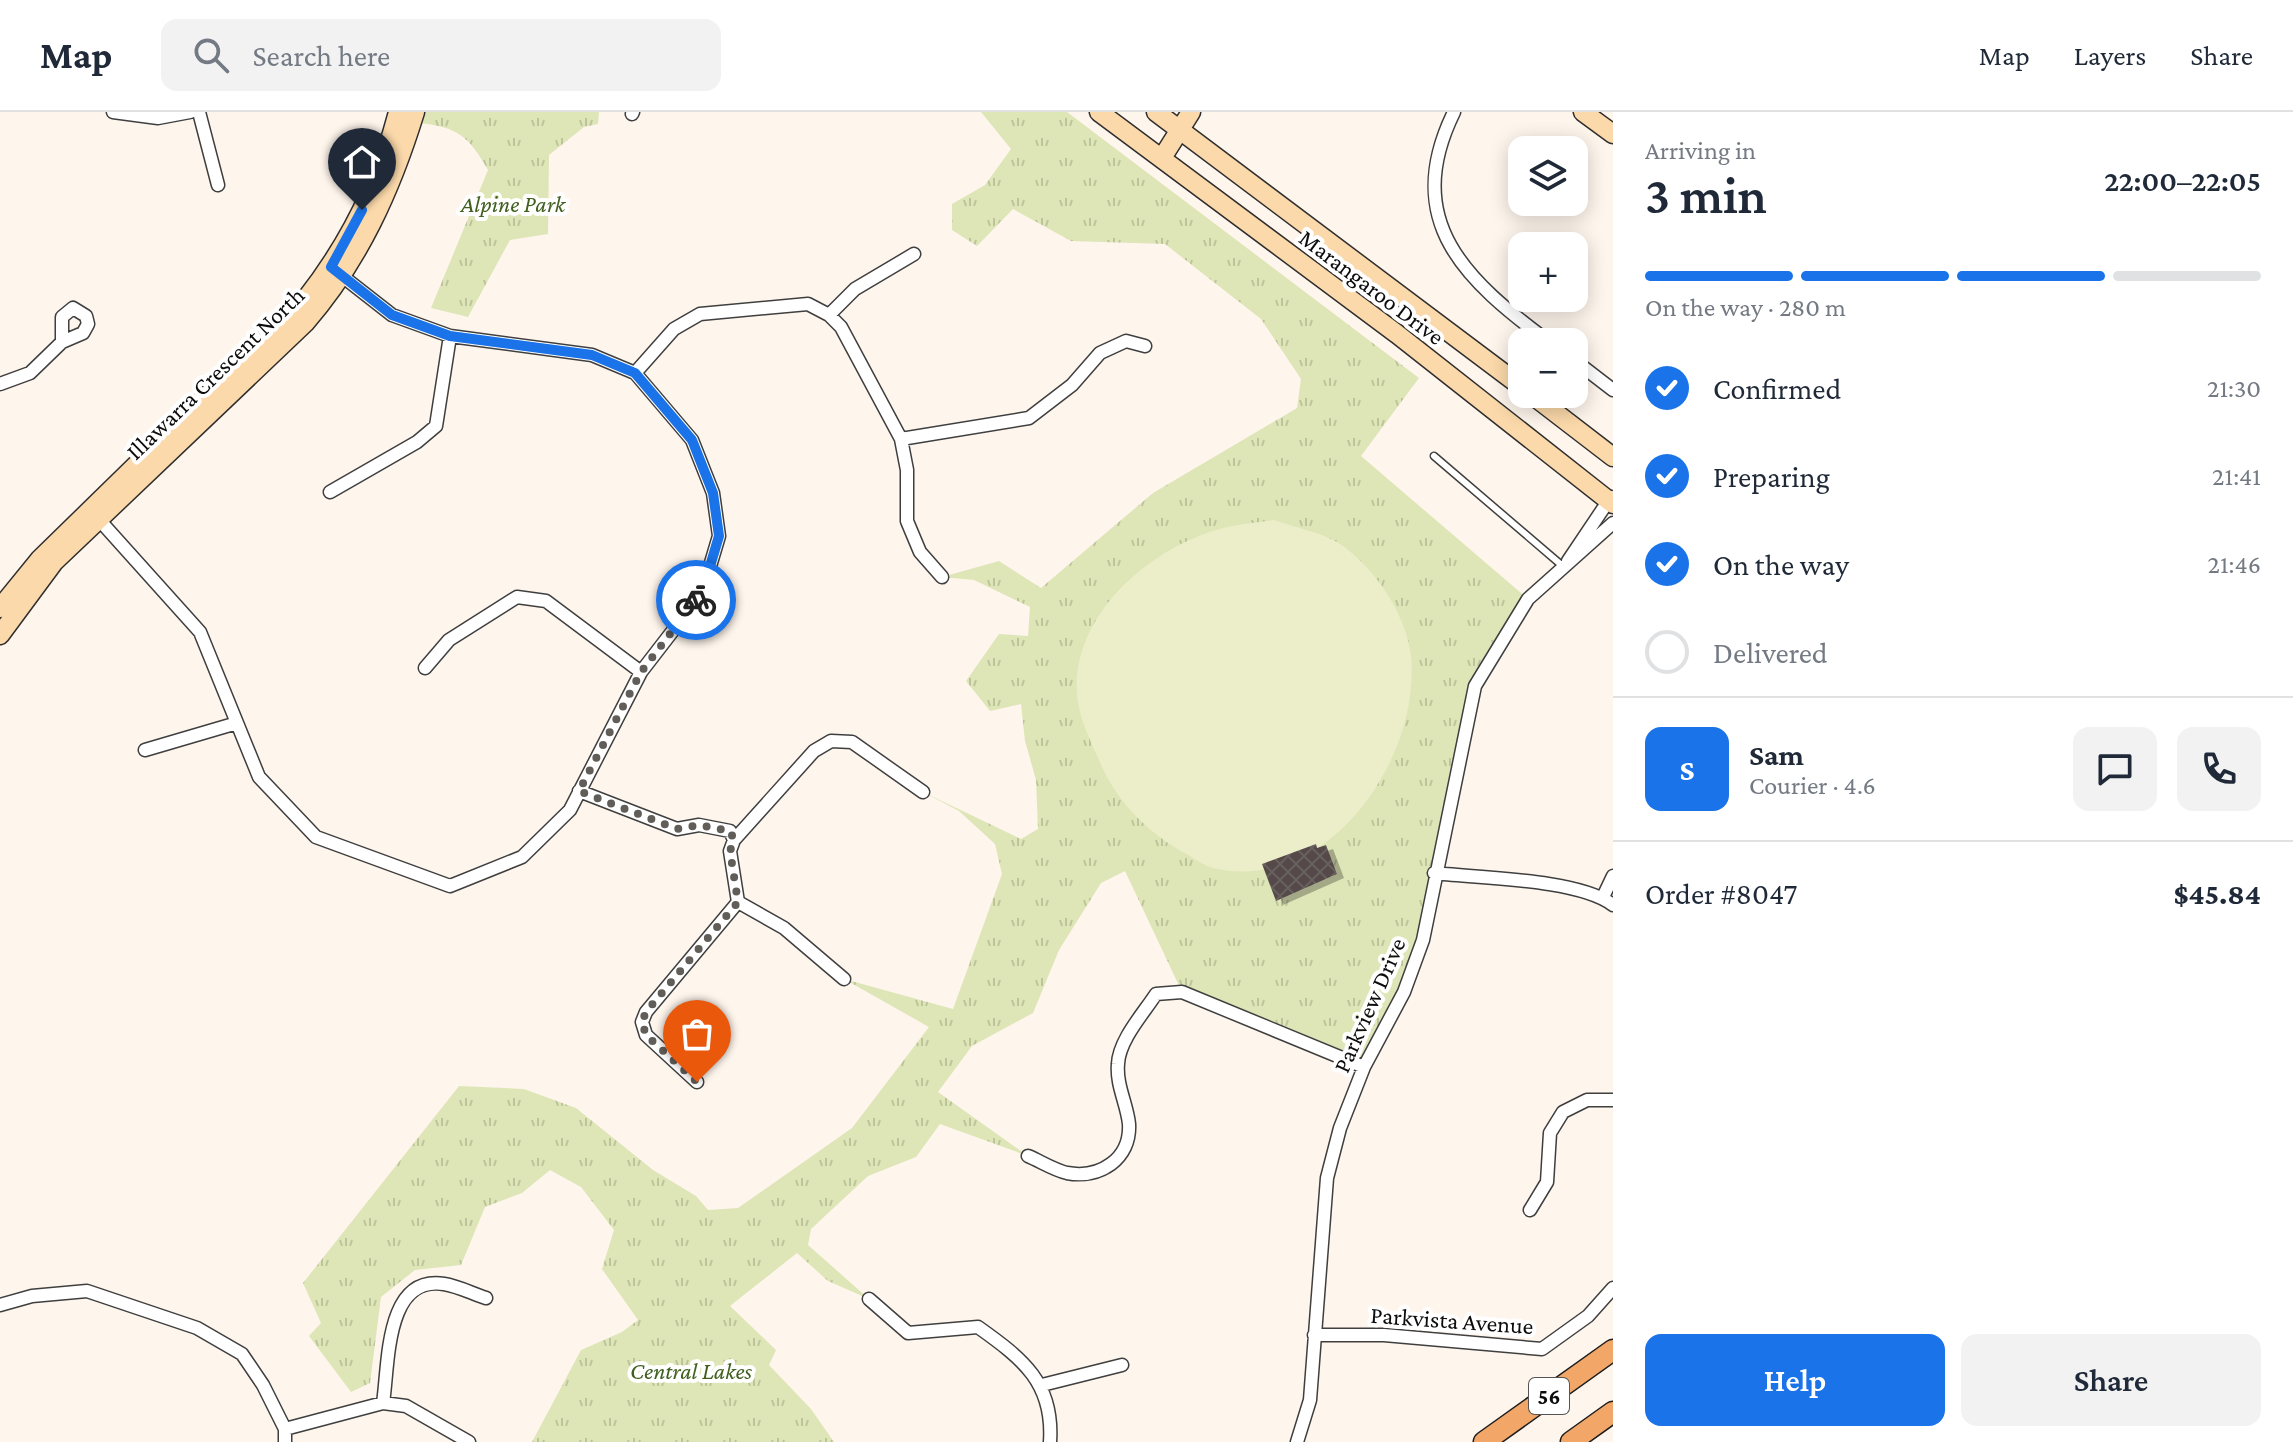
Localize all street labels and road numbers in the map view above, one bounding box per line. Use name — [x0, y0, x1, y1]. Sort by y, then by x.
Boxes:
street label: Marangaroo Drive — [1294, 224, 1450, 350]
street label: Illawarra Crescent North — [121, 281, 309, 465]
street label: Parkview Drive — [1327, 934, 1411, 1076]
street label: Parkvista Avenue — [1370, 1301, 1534, 1339]
road number: 56 — [1529, 1378, 1569, 1414]

